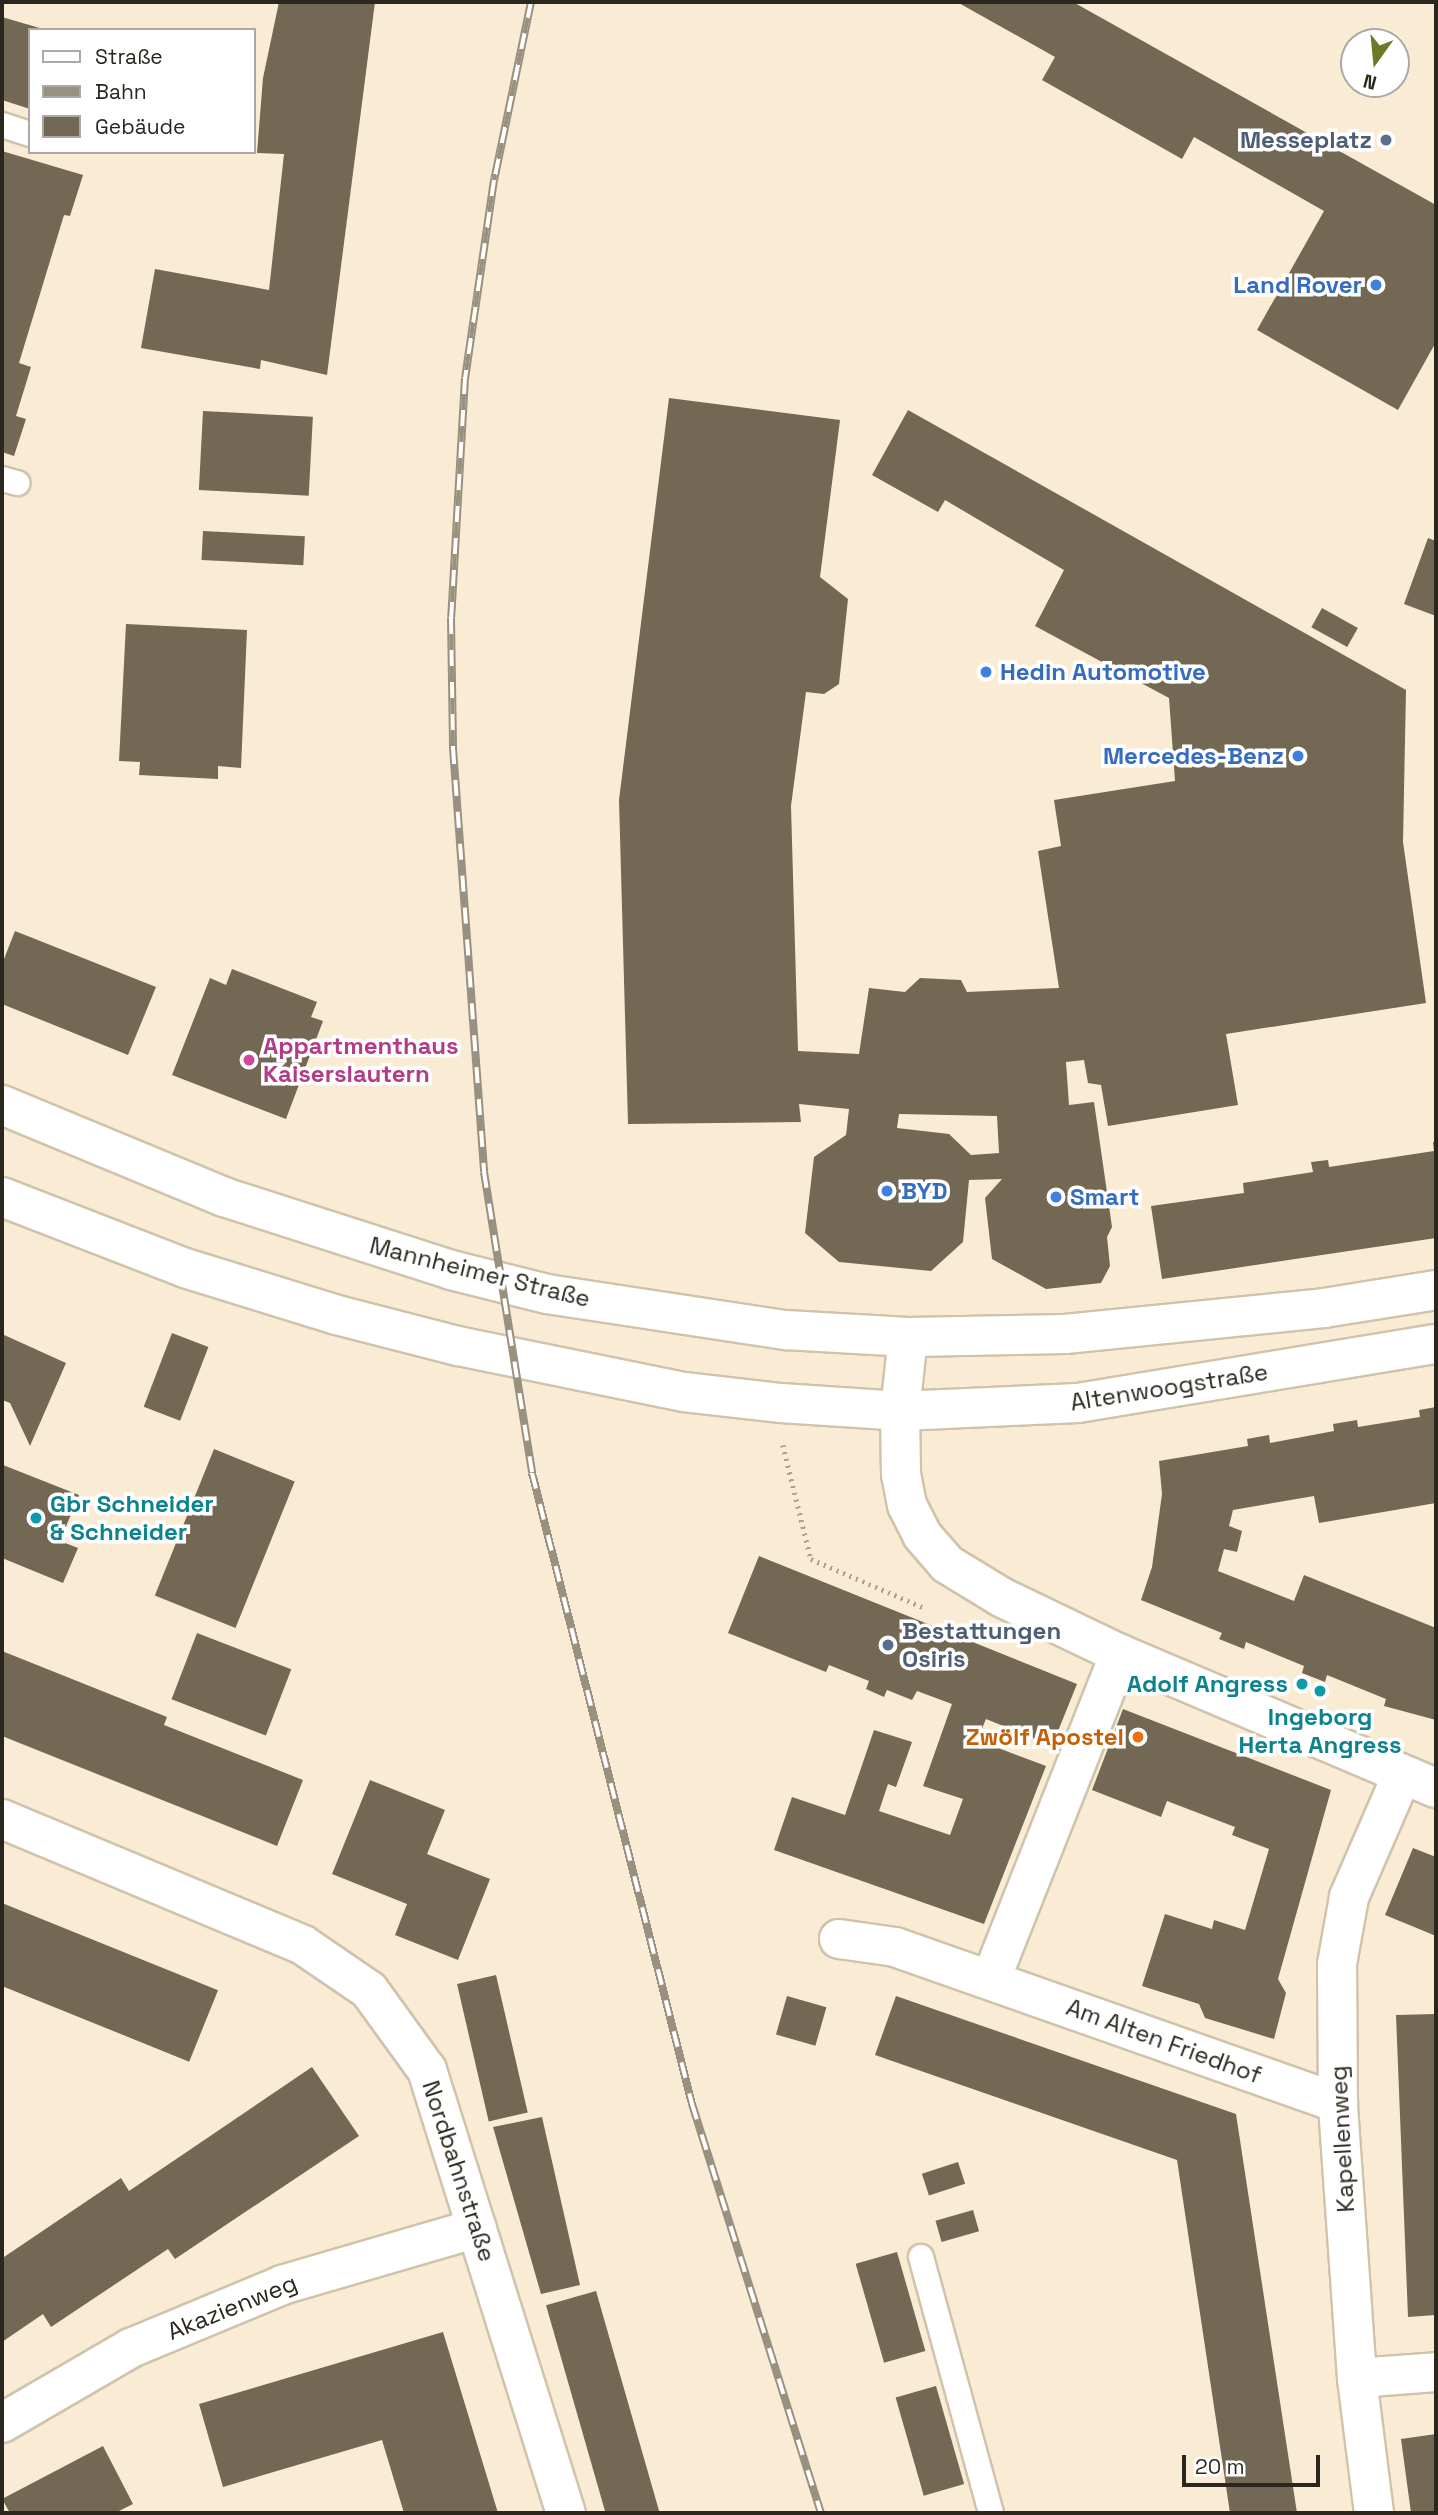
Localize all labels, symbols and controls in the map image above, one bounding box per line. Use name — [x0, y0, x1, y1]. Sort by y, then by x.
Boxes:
legend — [28, 28, 256, 154]
north arrow — [1340, 28, 1410, 98]
text: Straße — [95, 43, 163, 70]
text: N — [1361, 68, 1379, 96]
text: Bahn — [95, 78, 147, 105]
text: Gebäude — [95, 113, 185, 140]
place label: Messeplatz — [1240, 126, 1372, 154]
marker: Messeplatz — [1378, 132, 1394, 148]
place label: Land Rover — [1233, 271, 1362, 299]
marker: Land Rover — [1368, 277, 1384, 293]
place label: Hedin Automotive — [1000, 658, 1206, 686]
marker: Hedin Automotive — [978, 664, 994, 680]
place label: Mercedes-Benz — [1103, 742, 1284, 770]
marker: Mercedes-Benz — [1290, 748, 1306, 764]
place label: Appartmenthaus Kaiserslautern — [263, 1032, 459, 1088]
marker: Appartmenthaus Kaiserslautern — [241, 1052, 257, 1068]
place label: BYD — [901, 1177, 948, 1205]
marker: BYD — [879, 1183, 895, 1199]
place label: Smart — [1070, 1183, 1139, 1211]
marker: Smart — [1048, 1189, 1064, 1205]
street label: Mannheimer Straße — [367, 1231, 593, 1313]
street label: Altenwoogstraße — [1068, 1357, 1270, 1417]
place label: Gbr Schneider & Schneider — [50, 1490, 214, 1546]
marker: Gbr Schneider & Schneider — [28, 1510, 44, 1526]
place label: Bestattungen Osiris — [902, 1617, 1061, 1673]
marker: Bestattungen Osiris — [880, 1637, 896, 1653]
place label: Adolf Angress — [1126, 1670, 1288, 1698]
marker: Adolf Angress — [1294, 1676, 1310, 1692]
marker: Ingeborg Herta Angress — [1312, 1683, 1328, 1699]
place label: Ingeborg Herta Angress — [1238, 1703, 1402, 1759]
place label: Zwölf Apostel — [965, 1723, 1124, 1751]
marker: Zwölf Apostel — [1130, 1729, 1146, 1745]
street label: Am Alten Friedhof — [1062, 1992, 1266, 2090]
street label: Kapellenweg — [1324, 2065, 1360, 2213]
street label: Nordbahnstraße — [416, 2077, 502, 2265]
street label: Akazienweg — [163, 2268, 301, 2346]
scale bar — [1186, 2442, 1324, 2486]
text: 20 m — [1195, 2453, 1245, 2480]

